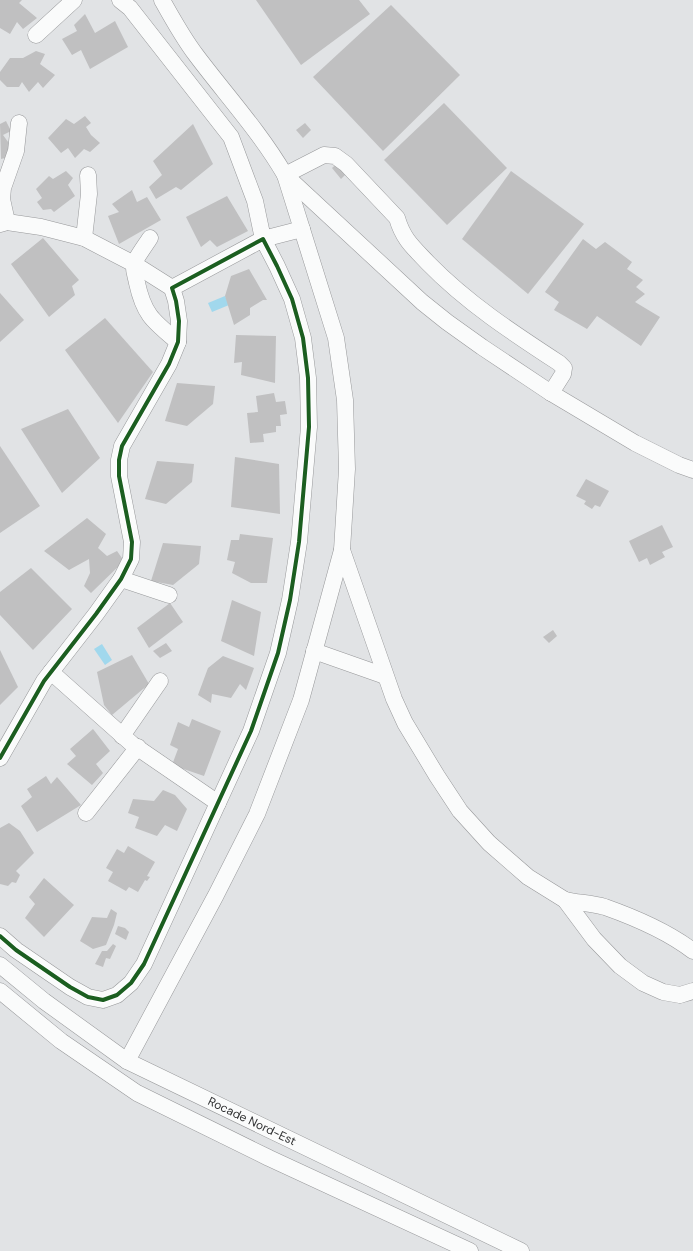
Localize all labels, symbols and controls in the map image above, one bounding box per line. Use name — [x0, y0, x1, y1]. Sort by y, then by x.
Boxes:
street label: Rocade Nord-Est — [205, 1093, 299, 1149]

